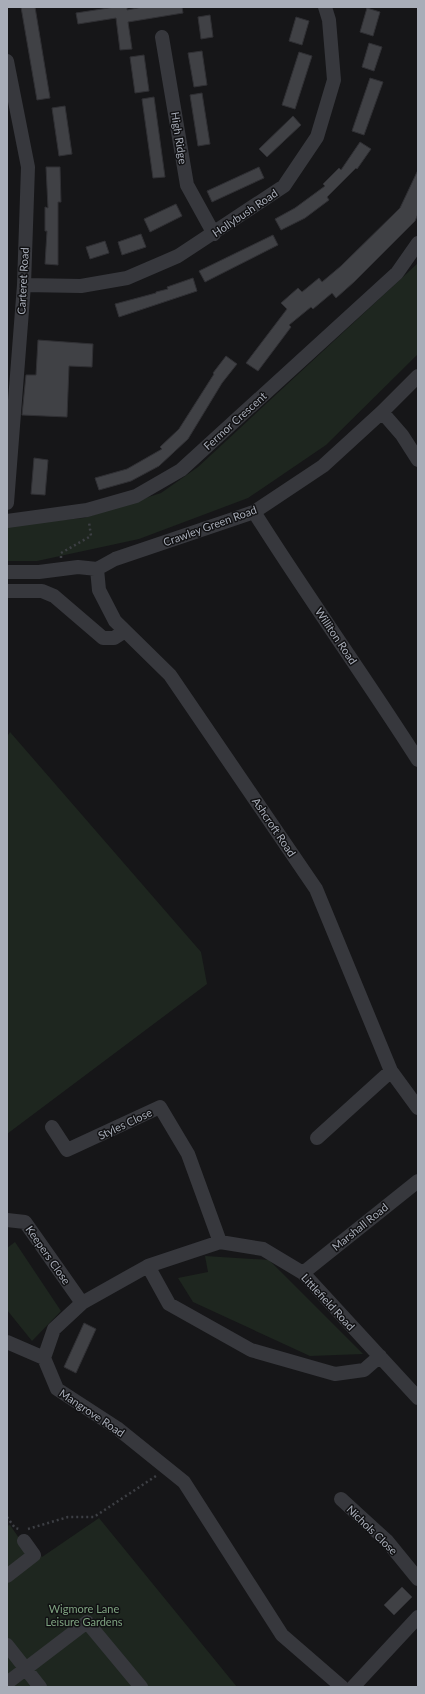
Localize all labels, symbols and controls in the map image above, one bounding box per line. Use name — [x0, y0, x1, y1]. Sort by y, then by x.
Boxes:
street label: High Ridge — [169, 111, 190, 165]
street label: Hollybush Road — [210, 186, 280, 239]
street label: Carteret Road — [14, 247, 31, 315]
street label: Fermor Crescent — [201, 389, 269, 452]
street label: Crawley Green Road — [161, 503, 258, 548]
street label: Williton Road — [313, 605, 360, 666]
street label: Ashcroft Road — [250, 795, 299, 859]
street label: Styles Close — [96, 1105, 154, 1142]
street label: Marshall Road — [329, 1200, 390, 1253]
street label: Keepers Close — [23, 1223, 74, 1287]
street label: Littlefield Road — [299, 1271, 358, 1333]
street label: Mangrove Road — [57, 1386, 127, 1439]
street label: Nichols Close — [344, 1502, 401, 1557]
park label: Wigmore Lane Leisure Gardens — [45, 1602, 123, 1628]

